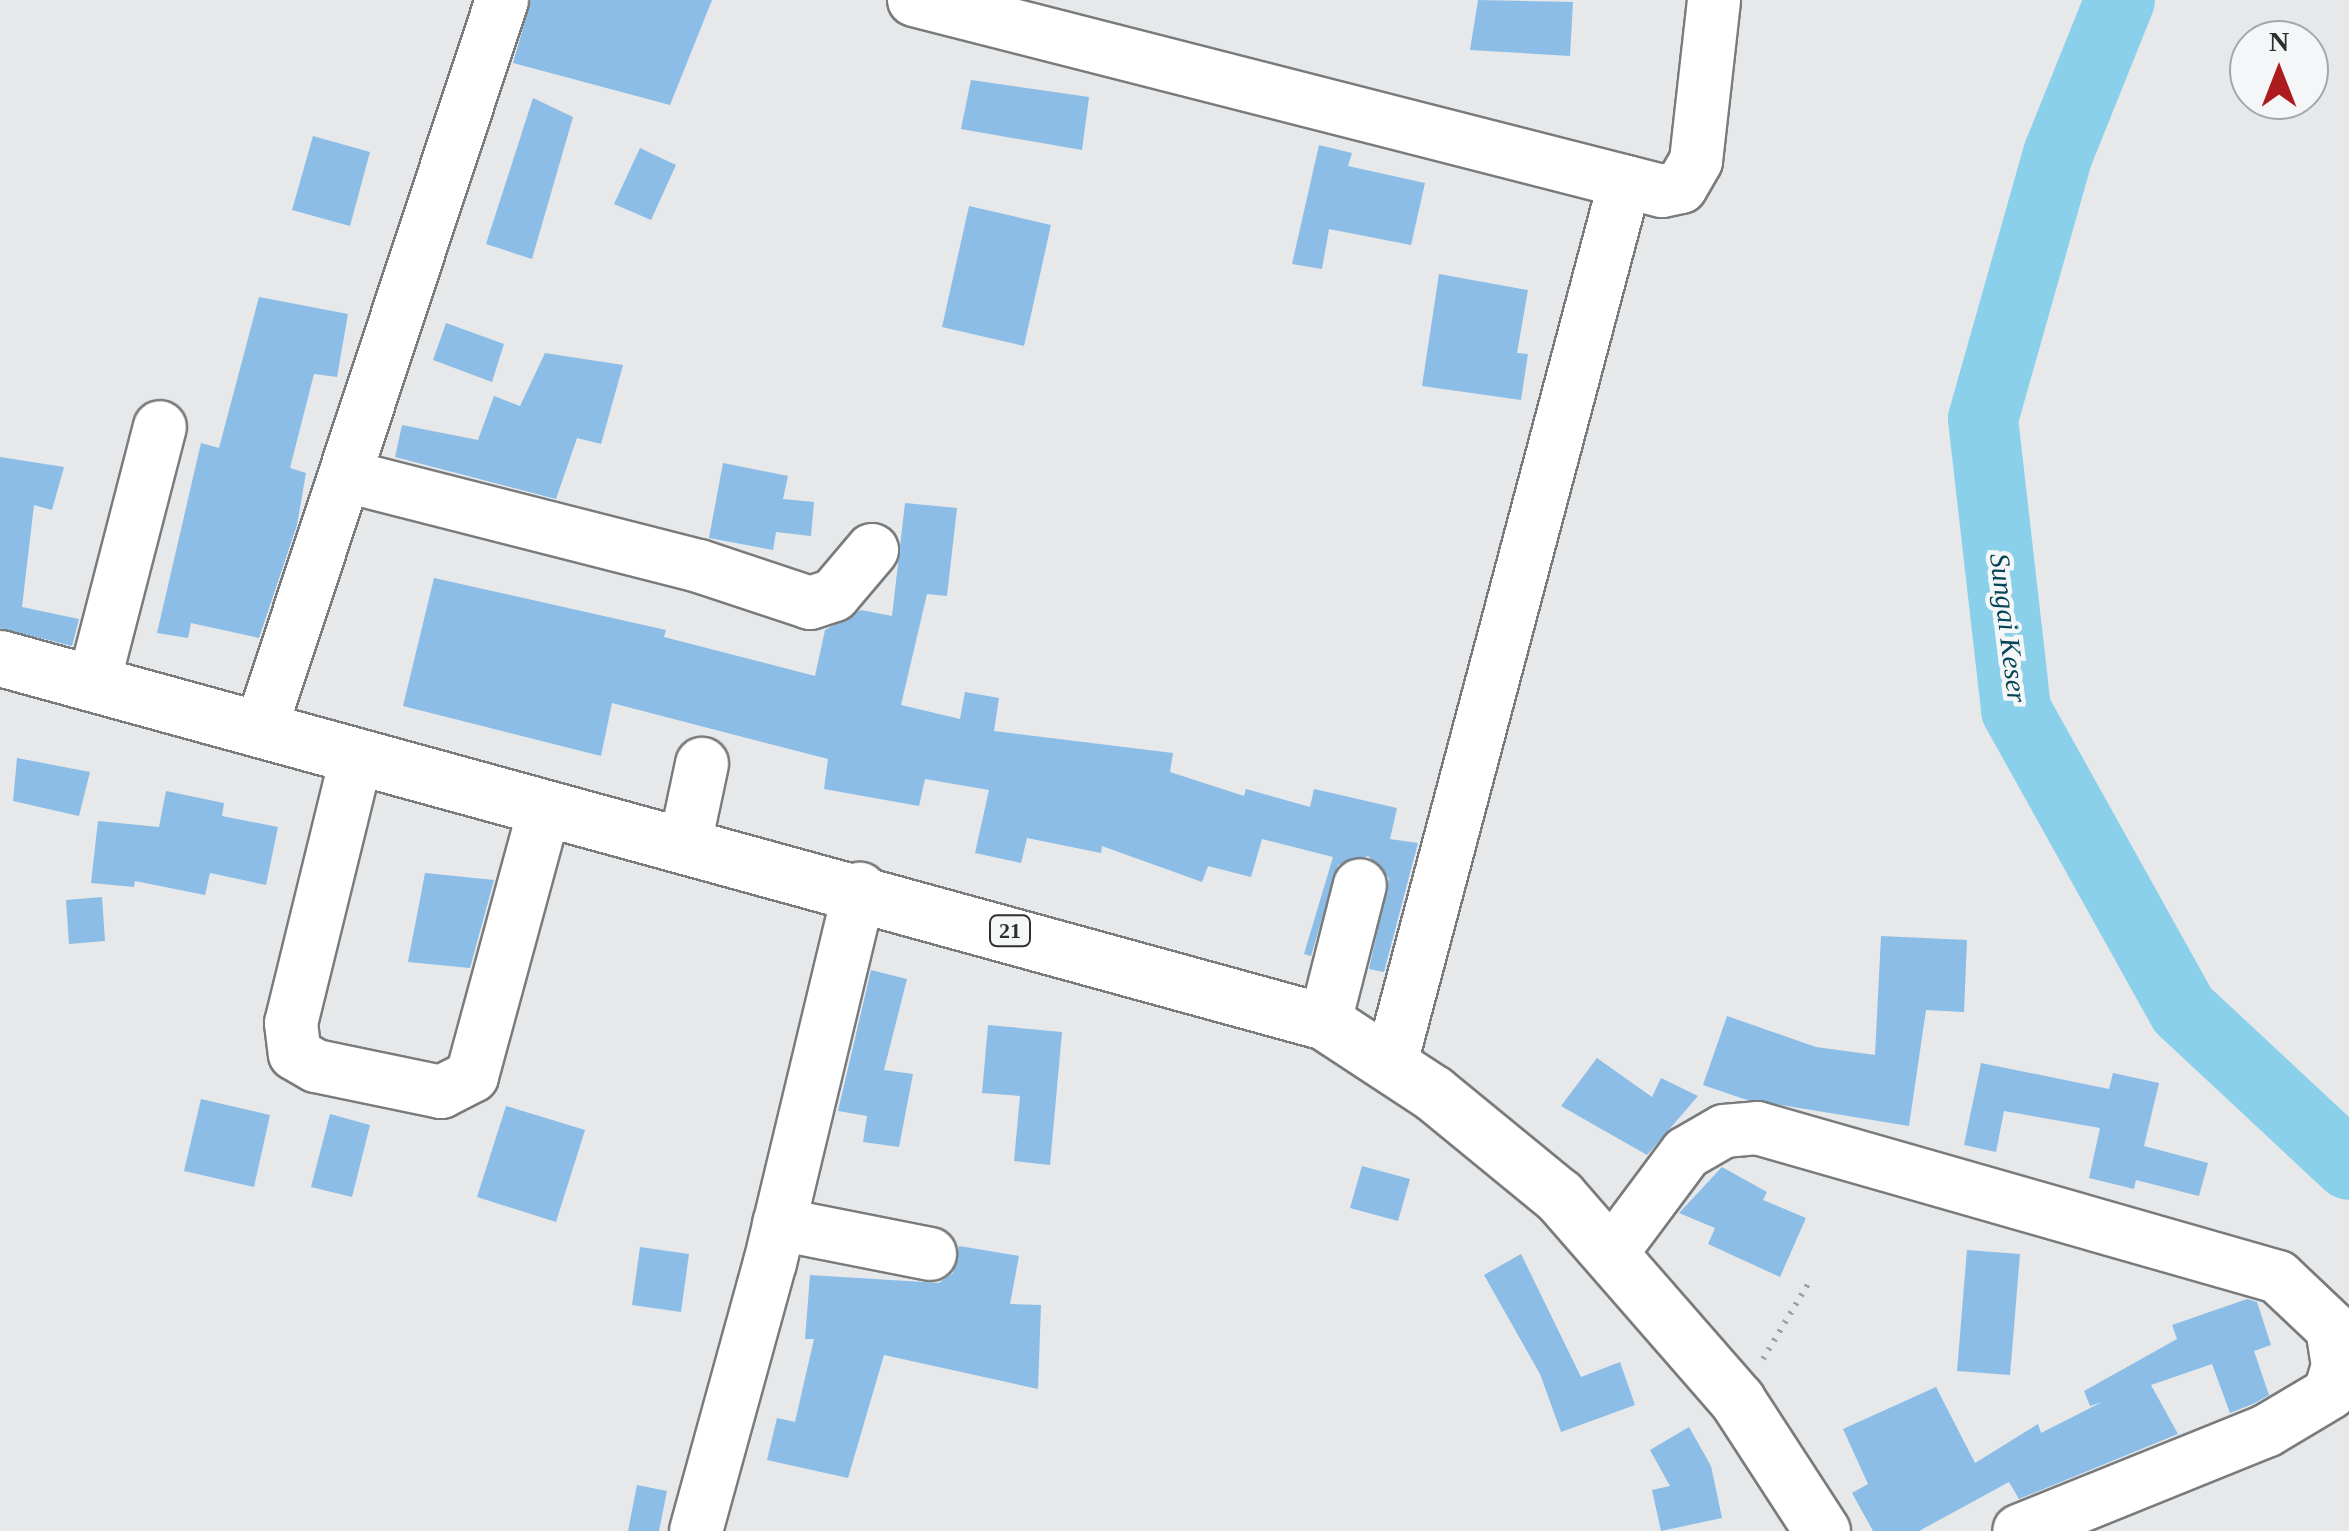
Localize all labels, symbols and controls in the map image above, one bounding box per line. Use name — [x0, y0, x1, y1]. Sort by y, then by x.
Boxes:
north arrow — [2229, 20, 2329, 120]
text: N — [2269, 26, 2289, 57]
water label: Sungai Keser — [1982, 551, 2034, 705]
road number: 21 — [988, 914, 1032, 948]

